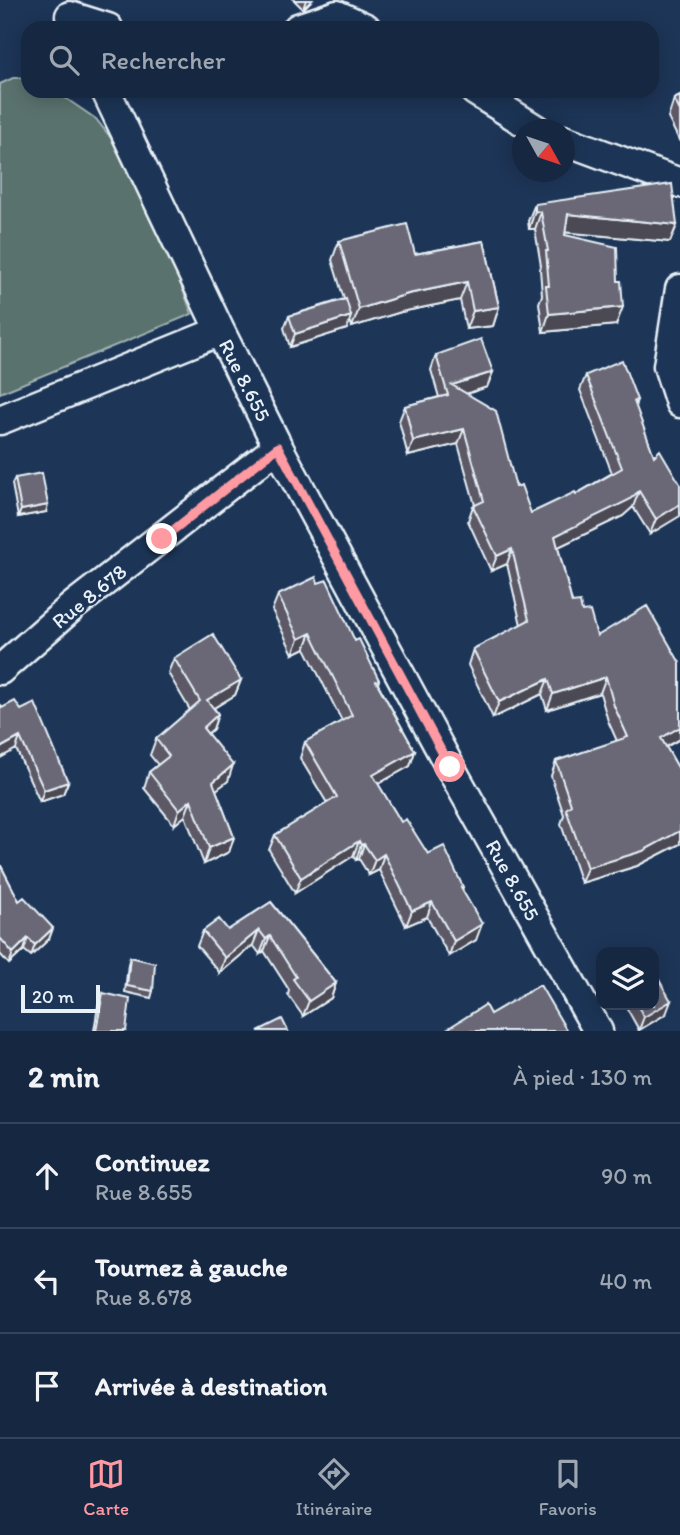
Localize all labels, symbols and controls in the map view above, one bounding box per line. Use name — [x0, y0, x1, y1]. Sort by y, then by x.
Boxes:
search box — [21, 21, 659, 98]
icon: search — [45, 41, 83, 79]
text: Rechercher — [101, 44, 225, 76]
north arrow — [512, 119, 575, 182]
street label: Rue 8.655 — [214, 335, 276, 425]
route end — [146, 523, 177, 554]
street label: Rue 8.678 — [47, 558, 131, 634]
route start — [434, 751, 465, 782]
street label: Rue 8.655 — [481, 835, 545, 925]
map controls — [596, 947, 659, 1010]
button: layers — [596, 947, 659, 1010]
scale bar — [21, 982, 100, 1014]
text: 20 m — [32, 985, 74, 1008]
text: 2 min — [28, 1058, 99, 1095]
text: À pied · 130 m — [513, 1063, 652, 1091]
text: Continuez — [95, 1146, 210, 1178]
icon: ahead — [28, 1157, 66, 1195]
text: 90 m — [601, 1162, 652, 1190]
text: Rue 8.655 — [95, 1178, 192, 1206]
text: Tournez à gauche — [95, 1251, 288, 1283]
icon: left — [28, 1262, 66, 1300]
text: 40 m — [599, 1267, 652, 1295]
text: Rue 8.678 — [95, 1283, 192, 1311]
icon: arrive — [28, 1367, 66, 1405]
text: Arrivée à destination — [95, 1370, 327, 1402]
tab: Carte — [83, 1455, 129, 1520]
tab: Itinéraire — [296, 1455, 372, 1520]
tab: Favoris — [539, 1455, 597, 1520]

